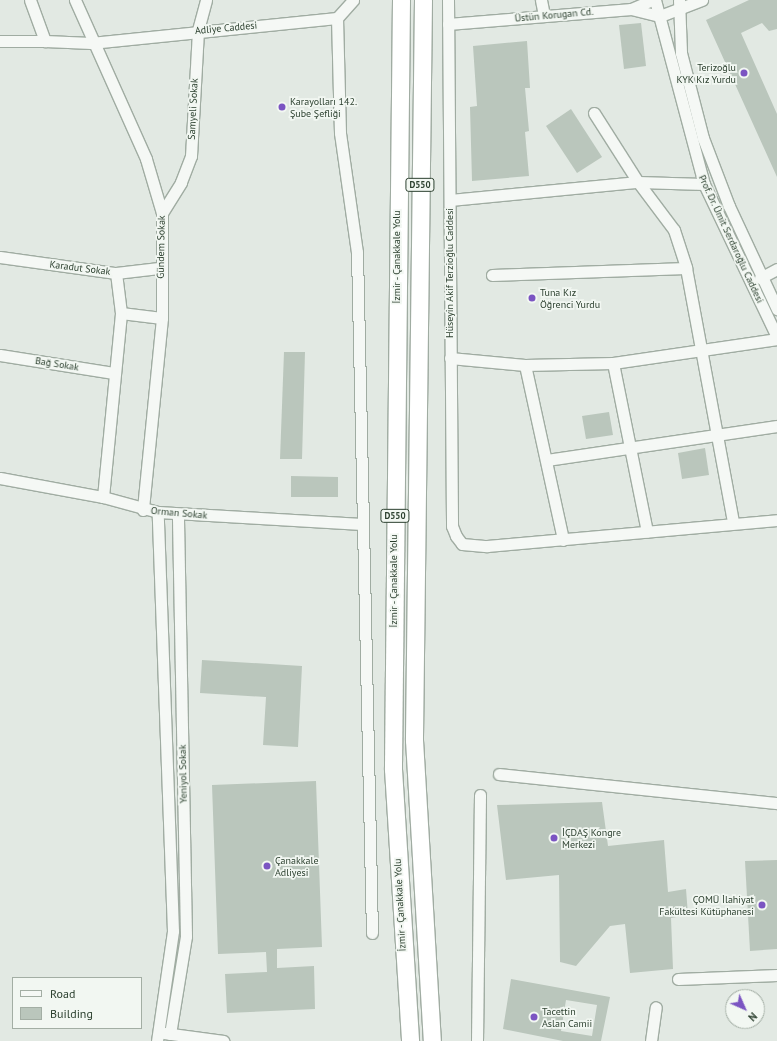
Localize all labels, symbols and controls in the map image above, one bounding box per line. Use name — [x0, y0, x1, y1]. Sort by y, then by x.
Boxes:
street label: Üstün Korugan Cd. — [514, 6, 594, 24]
street label: Adliye Caddesi — [194, 19, 258, 37]
place label: Terizoğlu KYK Kız Yurdu — [675, 61, 736, 84]
marker: Terizoğlu KYK Kız Yurdu — [739, 68, 749, 78]
street label: Samyeli Sokak — [185, 78, 201, 140]
place label: Karayolları 142. Şube Şefliği — [290, 95, 357, 118]
marker: Karayolları 142. Şube Şefliği — [277, 102, 287, 112]
street label: Prof. Dr. Ümit Serdaroğlu Caddesi — [696, 172, 766, 306]
road number: D550 — [405, 178, 435, 192]
street label: Hüseyin Akif Terzioğlu Caddesi — [444, 208, 456, 338]
street label: İzmir - Çanakkale Yolu — [391, 209, 403, 305]
street label: Gündem Sokak — [154, 215, 168, 279]
street label: Karadut Sokak — [49, 258, 111, 278]
place label: Tuna Kız Öğrenci Yurdu — [540, 286, 600, 310]
marker: Tuna Kız Öğrenci Yurdu — [527, 293, 537, 303]
street label: Bağ Sokak — [34, 355, 80, 373]
street label: Orman Sokak — [150, 505, 208, 521]
road number: D550 — [380, 509, 410, 523]
street label: İzmir - Çanakkale Yolu — [388, 533, 400, 629]
street label: Yeniyol Sokak — [176, 745, 190, 803]
place label: İÇDAŞ Kongre Merkezi — [562, 826, 621, 850]
marker: İÇDAŞ Kongre Merkezi — [549, 833, 559, 843]
place label: Çanakkale Adliyesi — [275, 854, 318, 878]
street label: İzmir - Çanakkale Yolu — [392, 857, 408, 953]
marker: Çanakkale Adliyesi — [262, 861, 272, 871]
place label: ÇOMÜ İlahiyat Fakültesi Kütüphanesi — [659, 893, 754, 916]
marker: ÇOMÜ İlahiyat Fakültesi Kütüphanesi — [757, 900, 767, 910]
legend — [12, 977, 142, 1029]
text: Road — [50, 986, 75, 1001]
north arrow — [725, 989, 765, 1029]
place label: Tacettin Aslan Camii — [542, 1005, 592, 1028]
text: Building — [50, 1006, 93, 1021]
text: N — [745, 1009, 760, 1024]
marker: Tacettin Aslan Camii — [529, 1012, 539, 1022]

